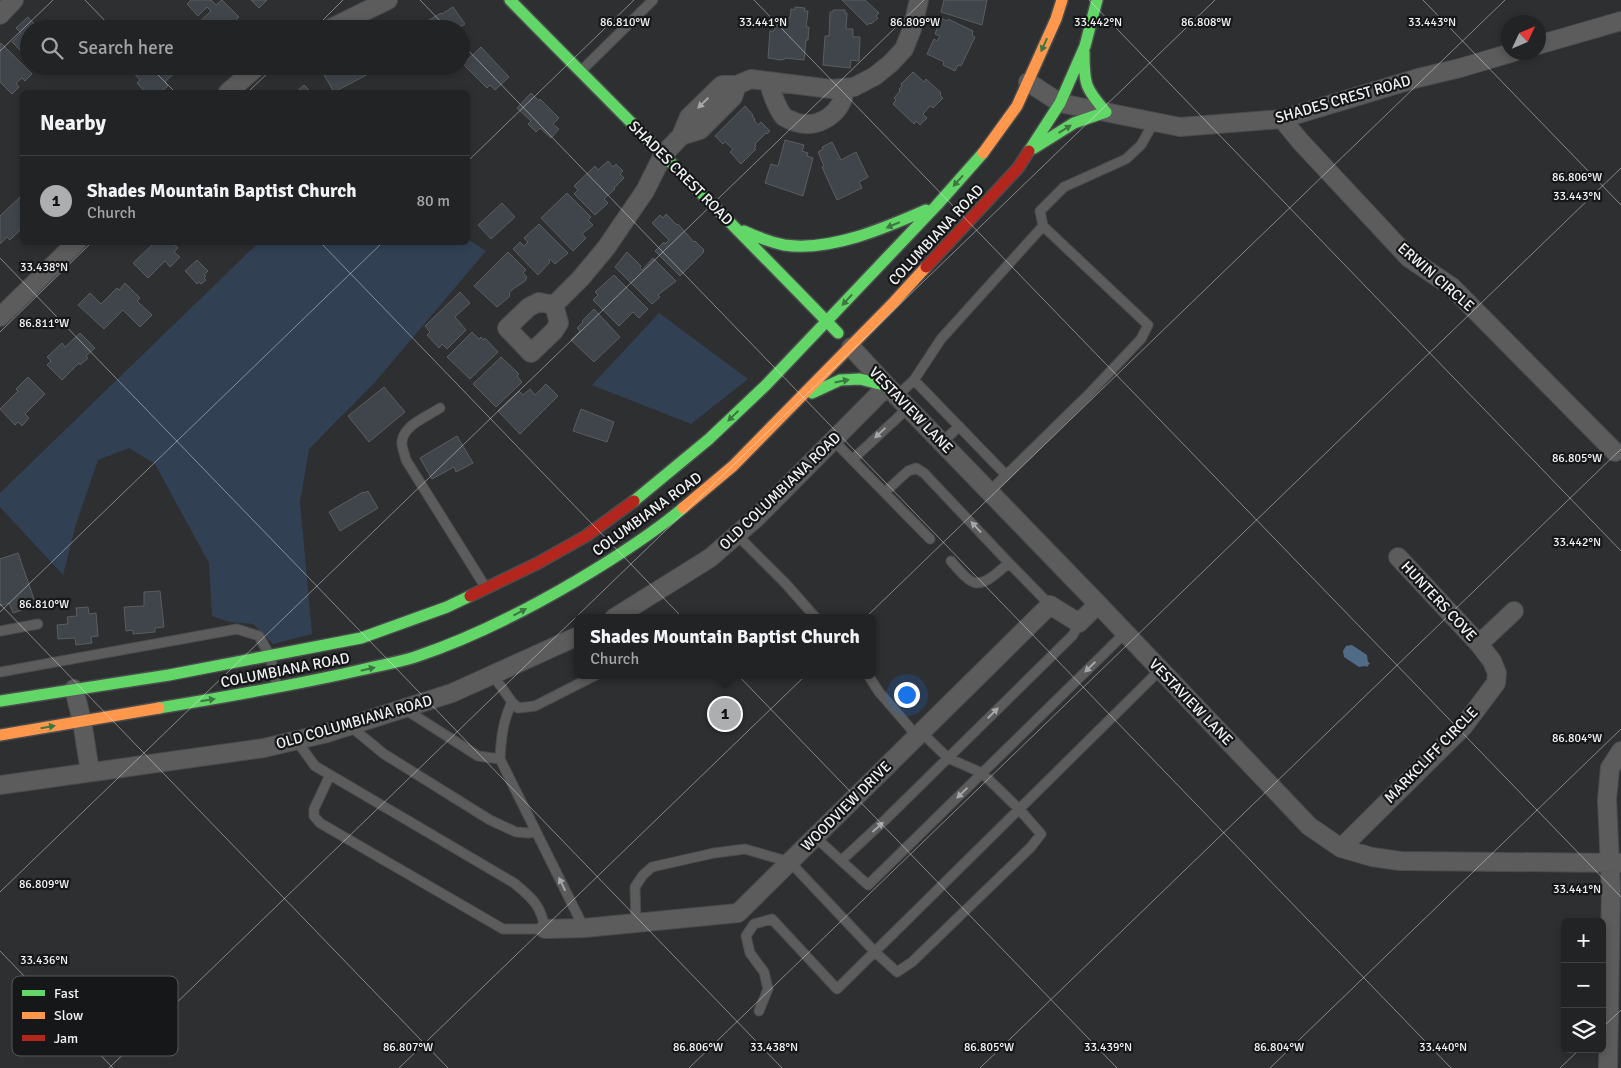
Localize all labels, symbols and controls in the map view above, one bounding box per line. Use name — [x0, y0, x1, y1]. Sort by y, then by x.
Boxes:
text: 86.810°W — [600, 15, 650, 30]
text: 33.441°N — [739, 15, 787, 30]
text: 86.809°W — [890, 15, 940, 30]
text: 33.442°N — [1074, 15, 1122, 30]
text: 86.808°W — [1181, 15, 1231, 30]
text: 33.443°N — [1408, 15, 1456, 30]
north arrow — [1501, 15, 1546, 60]
search box — [20, 20, 470, 75]
icon: search — [38, 34, 66, 62]
text: Search here — [78, 36, 174, 60]
one-way arrow — [1040, 38, 1048, 52]
street label: SHADES CREST ROAD — [1273, 71, 1413, 127]
one-way arrow — [698, 97, 710, 109]
text: Nearby — [40, 110, 106, 136]
street label: SHADES CREST ROAD — [625, 117, 737, 229]
one-way arrow — [1059, 124, 1072, 133]
text: 86.806°W — [1552, 170, 1602, 185]
one-way arrow — [952, 175, 964, 187]
text: Shades Mountain Baptist Church — [87, 179, 357, 203]
street label: COLUMBIANA ROAD — [885, 181, 987, 289]
text: 33.443°N — [1553, 189, 1601, 204]
text: 1 — [52, 191, 60, 211]
text: 80 m — [416, 191, 450, 211]
text: Church — [87, 203, 136, 223]
one-way arrow — [885, 221, 900, 229]
street label: ERWIN CIRCLE — [1394, 239, 1478, 315]
text: 33.438°N — [20, 260, 68, 275]
one-way arrow — [841, 294, 853, 306]
text: 86.811°W — [19, 316, 69, 331]
street label: VESTAVIEW LANE — [865, 363, 957, 457]
one-way arrow — [835, 377, 850, 385]
one-way arrow — [728, 410, 740, 422]
one-way arrow — [875, 427, 887, 439]
street label: OLD COLUMBIANA ROAD — [716, 428, 844, 554]
text: 86.805°W — [1552, 451, 1602, 466]
street label: COLUMBIANA ROAD — [589, 468, 705, 560]
one-way arrow — [970, 522, 982, 534]
text: 33.442°N — [1553, 535, 1601, 550]
street label: HUNTERS COVE — [1397, 557, 1481, 645]
text: 86.810°W — [19, 597, 69, 612]
one-way arrow — [512, 608, 527, 616]
popup — [574, 614, 876, 679]
text: Shades Mountain Baptist Church — [590, 625, 860, 649]
street label: COLUMBIANA ROAD — [219, 649, 351, 691]
text: Church — [590, 649, 639, 669]
street label: VESTAVIEW LANE — [1145, 655, 1237, 749]
one-way arrow — [1084, 661, 1096, 673]
one-way arrow — [360, 665, 375, 673]
your location — [894, 682, 920, 708]
street label: OLD COLUMBIANA ROAD — [274, 691, 434, 753]
pin: 1 — [709, 695, 741, 733]
one-way arrow — [201, 696, 217, 704]
street label: MARKCLIFF CIRCLE — [1381, 703, 1481, 807]
one-way arrow — [987, 708, 999, 720]
one-way arrow — [40, 722, 56, 730]
text: 86.804°W — [1552, 731, 1602, 746]
street label: WOODVIEW DRIVE — [797, 757, 895, 855]
one-way arrow — [956, 787, 968, 799]
one-way arrow — [871, 821, 883, 833]
text: 86.809°W — [19, 877, 69, 892]
one-way arrow — [558, 877, 566, 892]
text: 33.441°N — [1553, 882, 1601, 897]
map controls — [1561, 918, 1606, 1053]
button: + — [1561, 918, 1606, 963]
text: 33.436°N — [20, 953, 68, 968]
button: − — [1561, 963, 1606, 1008]
legend — [12, 976, 178, 1056]
text: Fast — [54, 985, 79, 1002]
text: Slow — [54, 1007, 83, 1024]
button: layers — [1561, 1008, 1606, 1053]
text: Jam — [54, 1030, 78, 1047]
text: 86.807°W — [383, 1040, 433, 1055]
text: 86.806°W — [673, 1040, 723, 1055]
text: 33.438°N — [750, 1040, 798, 1055]
text: 86.805°W — [964, 1040, 1014, 1055]
text: 33.439°N — [1084, 1040, 1132, 1055]
text: 86.804°W — [1254, 1040, 1304, 1055]
text: 33.440°N — [1419, 1040, 1467, 1055]

